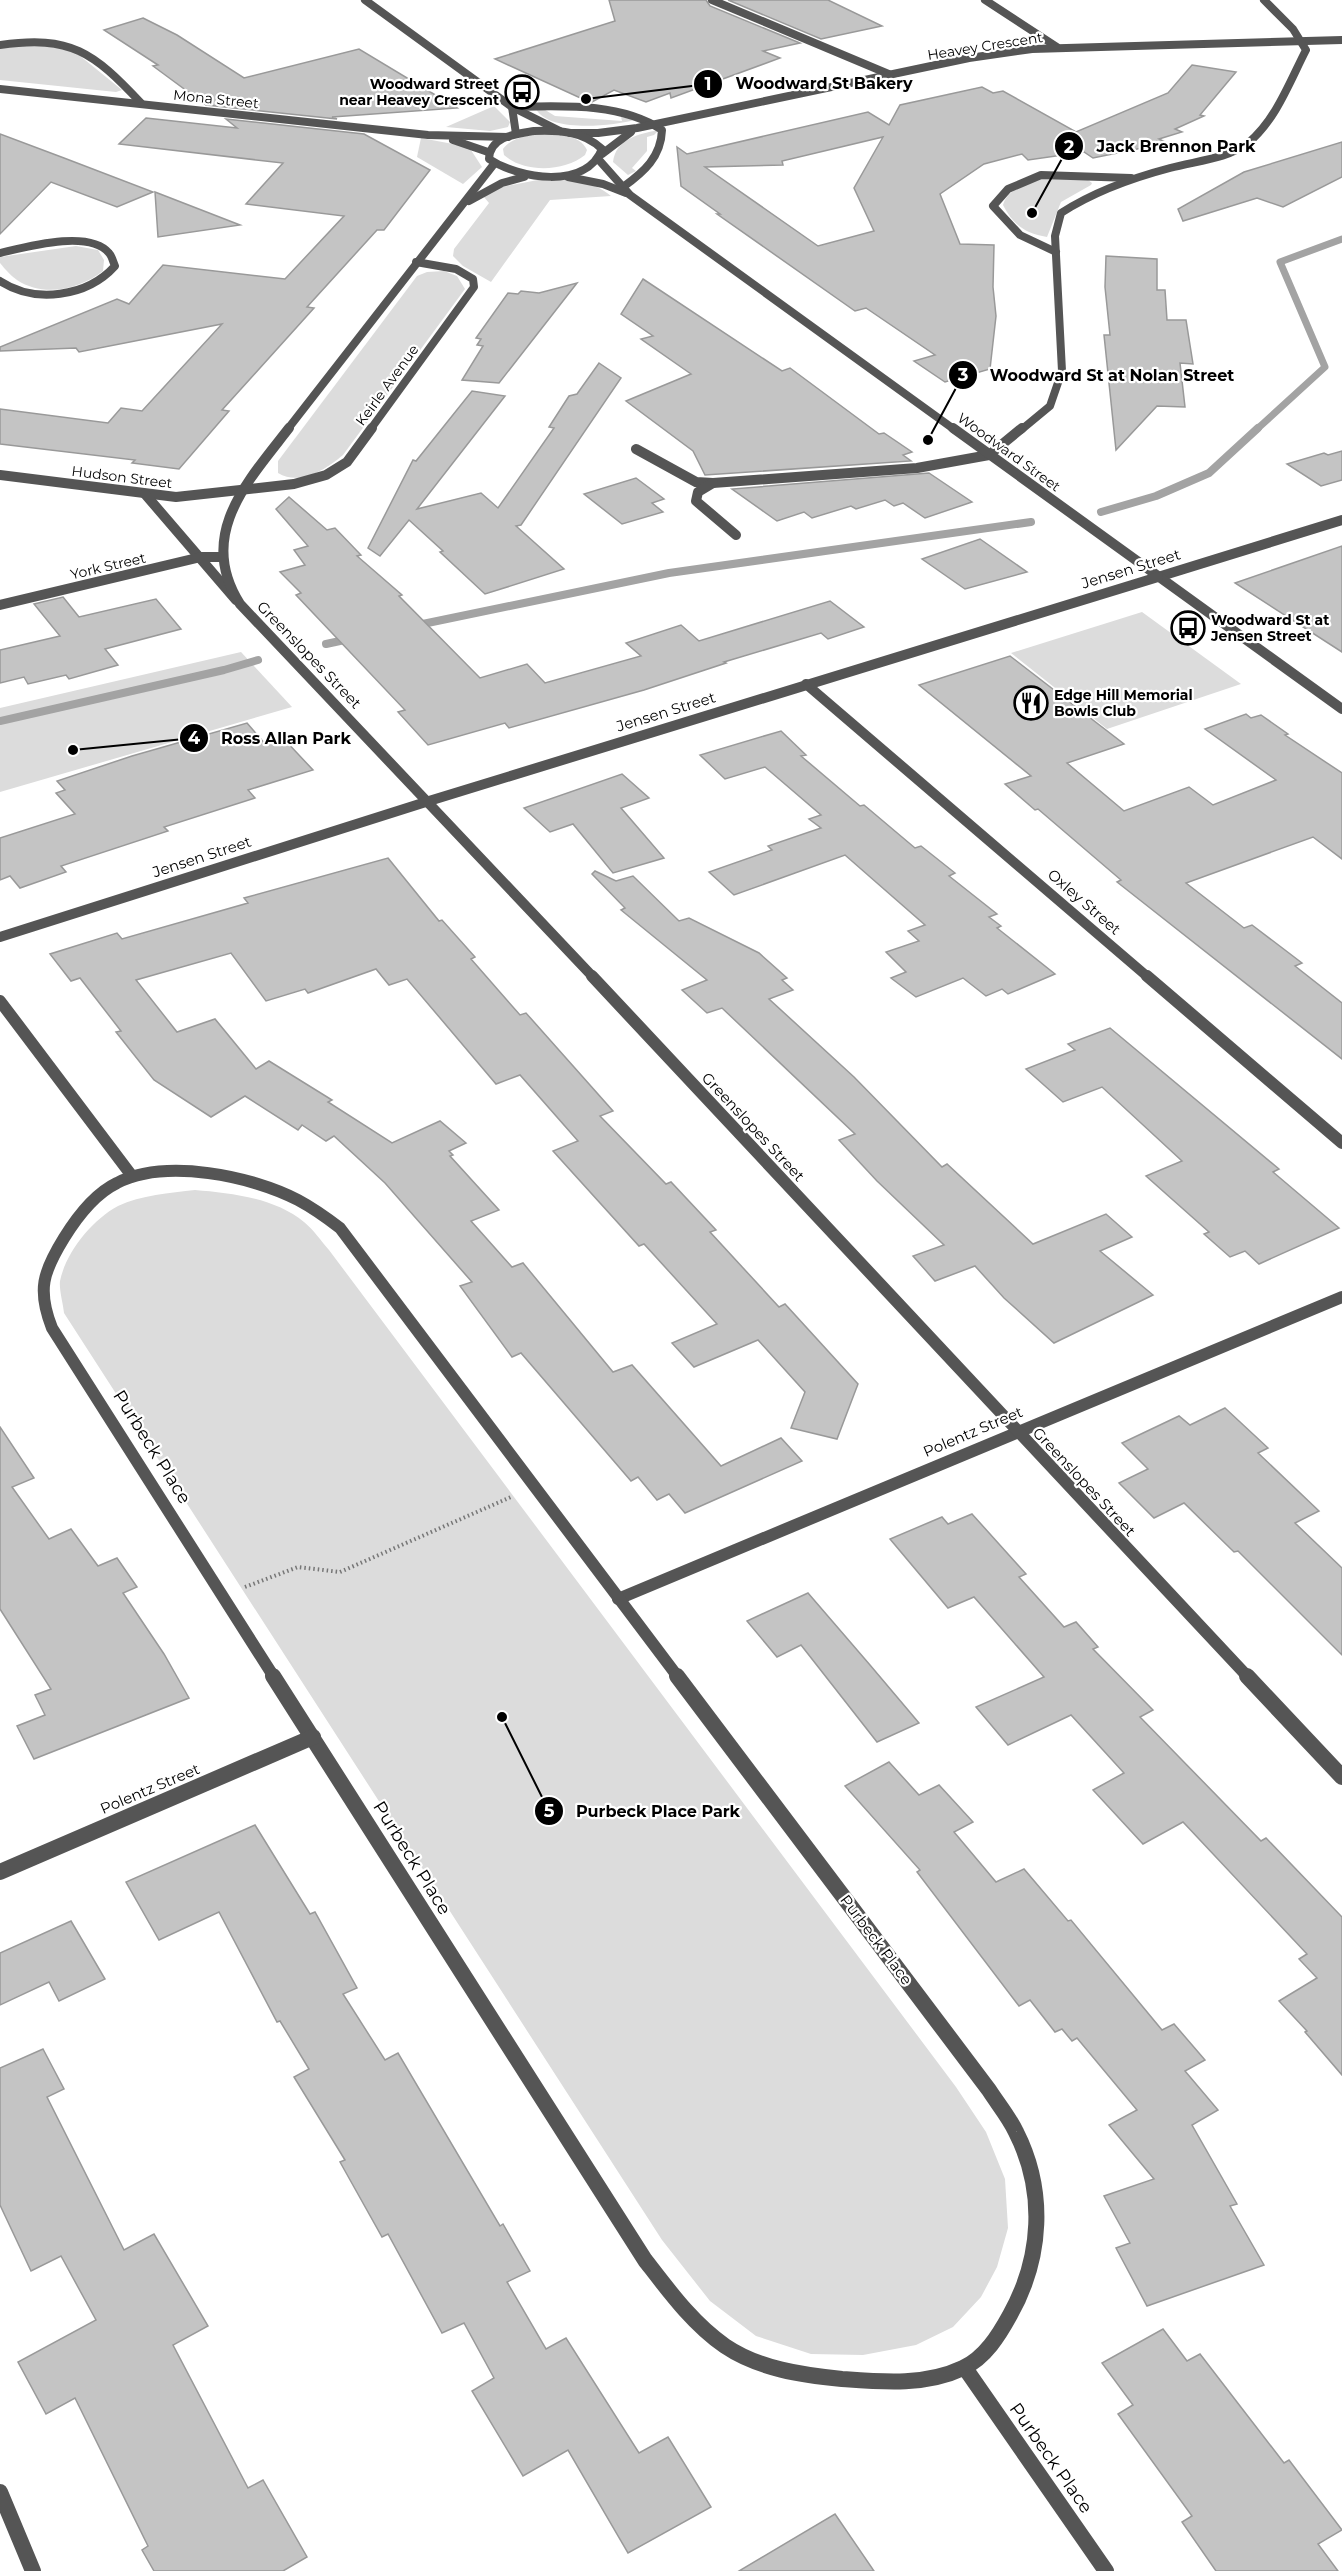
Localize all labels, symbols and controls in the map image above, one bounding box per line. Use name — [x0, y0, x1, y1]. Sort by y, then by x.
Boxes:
street label: Heavey Crescent — [926, 28, 1044, 64]
callout: Woodward St Bakery — [693, 67, 924, 101]
text: 1 — [704, 73, 712, 95]
bus stop icon: Woodward Street near Heavey Crescent — [504, 74, 540, 110]
text: Woodward St Bakery — [735, 74, 913, 93]
place label: Woodward Street near Heavey Crescent — [339, 75, 499, 109]
street label: Mona Street — [172, 86, 260, 112]
callout: Jack Brennon Park — [1054, 129, 1267, 163]
text: 2 — [1064, 136, 1075, 158]
text: Jack Brennon Park — [1096, 137, 1256, 156]
street label: Keirle Avenue — [351, 341, 423, 429]
callout: Woodward St at Nolan Street — [948, 358, 1246, 392]
text: 3 — [957, 364, 969, 386]
text: Woodward St at Nolan Street — [990, 366, 1234, 385]
street label: Woodward Street — [954, 409, 1064, 496]
street label: Hudson Street — [71, 462, 174, 492]
street label: Jensen Street — [1078, 544, 1183, 593]
street label: York Street — [69, 549, 148, 583]
street label: Greenslopes Street — [253, 597, 366, 712]
bus stop icon: Woodward St at Jensen Street — [1170, 610, 1206, 646]
place label: Woodward St at Jensen Street — [1210, 611, 1329, 645]
restaurant icon: Edge Hill Memorial Bowls Club — [1013, 685, 1049, 721]
place label: Edge Hill Memorial Bowls Club — [1054, 686, 1193, 720]
street label: Jensen Street — [613, 687, 718, 736]
callout: Ross Allan Park — [179, 721, 363, 755]
text: 4 — [188, 727, 201, 749]
text: Ross Allan Park — [221, 729, 351, 748]
street label: Jensen Street — [149, 832, 254, 882]
street label: Oxley Street — [1044, 865, 1125, 939]
street label: Greenslopes Street — [698, 1068, 809, 1185]
street label: Purbeck Place — [108, 1386, 196, 1508]
street label: Polentz Street — [920, 1402, 1025, 1461]
street label: Greenslopes Street — [1029, 1423, 1140, 1540]
street label: Polentz Street — [97, 1759, 202, 1818]
callout: Purbeck Place Park — [534, 1794, 752, 1828]
street label: Purbeck Place — [368, 1797, 456, 1919]
text: 5 — [544, 1800, 555, 1822]
text: Purbeck Place Park — [576, 1802, 741, 1821]
street label: Purbeck Place — [836, 1891, 917, 1989]
street label: Purbeck Place — [1005, 2398, 1097, 2518]

